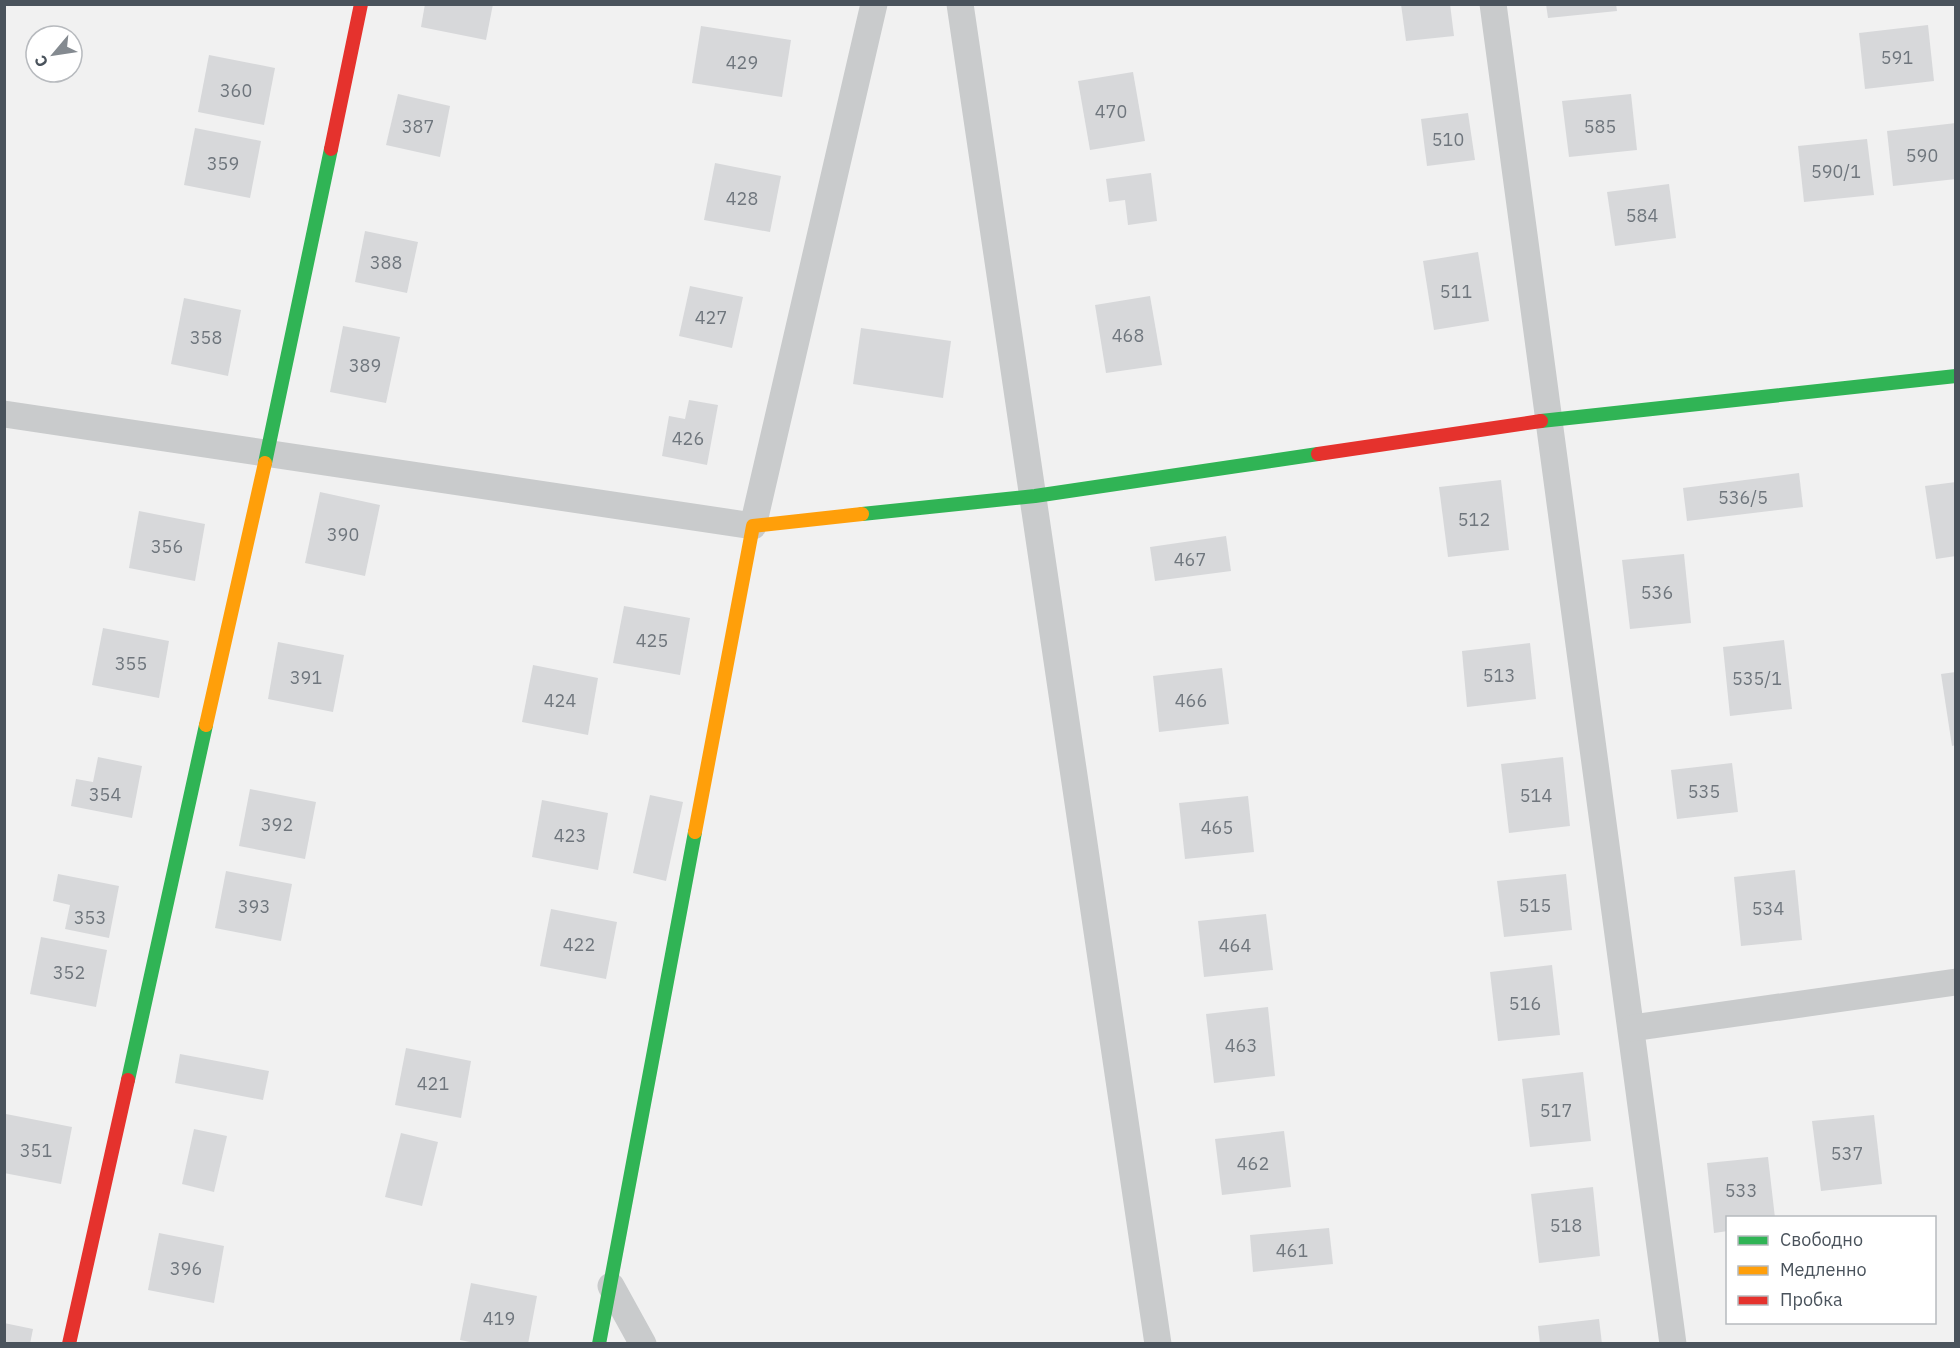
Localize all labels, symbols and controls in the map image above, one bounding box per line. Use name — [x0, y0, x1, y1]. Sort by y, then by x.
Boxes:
north arrow — [24, 24, 84, 84]
house number: 591 — [1881, 46, 1913, 69]
house number: 429 — [726, 51, 758, 74]
text: С — [30, 52, 52, 71]
house number: 360 — [220, 79, 252, 102]
house number: 470 — [1095, 100, 1127, 123]
house number: 387 — [402, 115, 434, 138]
house number: 585 — [1584, 115, 1616, 138]
house number: 510 — [1432, 128, 1464, 151]
house number: 590 — [1906, 144, 1938, 167]
house number: 359 — [207, 152, 239, 175]
house number: 590/1 — [1811, 160, 1861, 183]
house number: 428 — [726, 187, 758, 210]
house number: 584 — [1626, 204, 1658, 227]
house number: 388 — [370, 251, 402, 274]
house number: 511 — [1440, 280, 1472, 303]
house number: 427 — [695, 306, 727, 329]
house number: 468 — [1112, 324, 1144, 347]
house number: 358 — [190, 326, 222, 349]
house number: 389 — [349, 354, 381, 377]
house number: 426 — [672, 427, 704, 450]
house number: 536/5 — [1718, 486, 1768, 509]
house number: 512 — [1458, 508, 1490, 531]
house number: 390 — [327, 523, 359, 546]
house number: 356 — [151, 535, 183, 558]
house number: 467 — [1174, 548, 1206, 571]
house number: 536 — [1641, 581, 1673, 604]
house number: 425 — [636, 629, 668, 652]
house number: 355 — [115, 652, 147, 675]
house number: 513 — [1483, 664, 1515, 687]
house number: 391 — [290, 666, 322, 689]
house number: 535/1 — [1732, 667, 1782, 690]
house number: 424 — [544, 689, 576, 712]
house number: 466 — [1175, 689, 1207, 712]
house number: 535 — [1688, 780, 1720, 803]
house number: 354 — [89, 783, 121, 806]
house number: 514 — [1520, 784, 1552, 807]
house number: 392 — [261, 813, 293, 836]
house number: 465 — [1201, 816, 1233, 839]
house number: 423 — [554, 824, 586, 847]
house number: 515 — [1519, 894, 1551, 917]
house number: 393 — [238, 895, 270, 918]
house number: 534 — [1752, 897, 1784, 920]
house number: 353 — [74, 906, 106, 929]
house number: 422 — [563, 933, 595, 956]
house number: 464 — [1219, 934, 1251, 957]
house number: 352 — [53, 961, 85, 984]
house number: 516 — [1509, 992, 1541, 1015]
house number: 463 — [1225, 1034, 1257, 1057]
house number: 421 — [417, 1072, 449, 1095]
house number: 517 — [1540, 1099, 1572, 1122]
house number: 351 — [20, 1139, 52, 1162]
house number: 537 — [1831, 1142, 1863, 1165]
house number: 462 — [1237, 1152, 1269, 1175]
house number: 533 — [1725, 1179, 1757, 1202]
house number: 518 — [1550, 1214, 1582, 1237]
legend — [1726, 1216, 1936, 1324]
text: Свободно — [1780, 1228, 1863, 1251]
house number: 461 — [1276, 1239, 1308, 1262]
house number: 396 — [170, 1257, 202, 1280]
text: Медленно — [1780, 1258, 1867, 1281]
text: Пробка — [1780, 1288, 1843, 1311]
house number: 419 — [483, 1307, 515, 1330]

